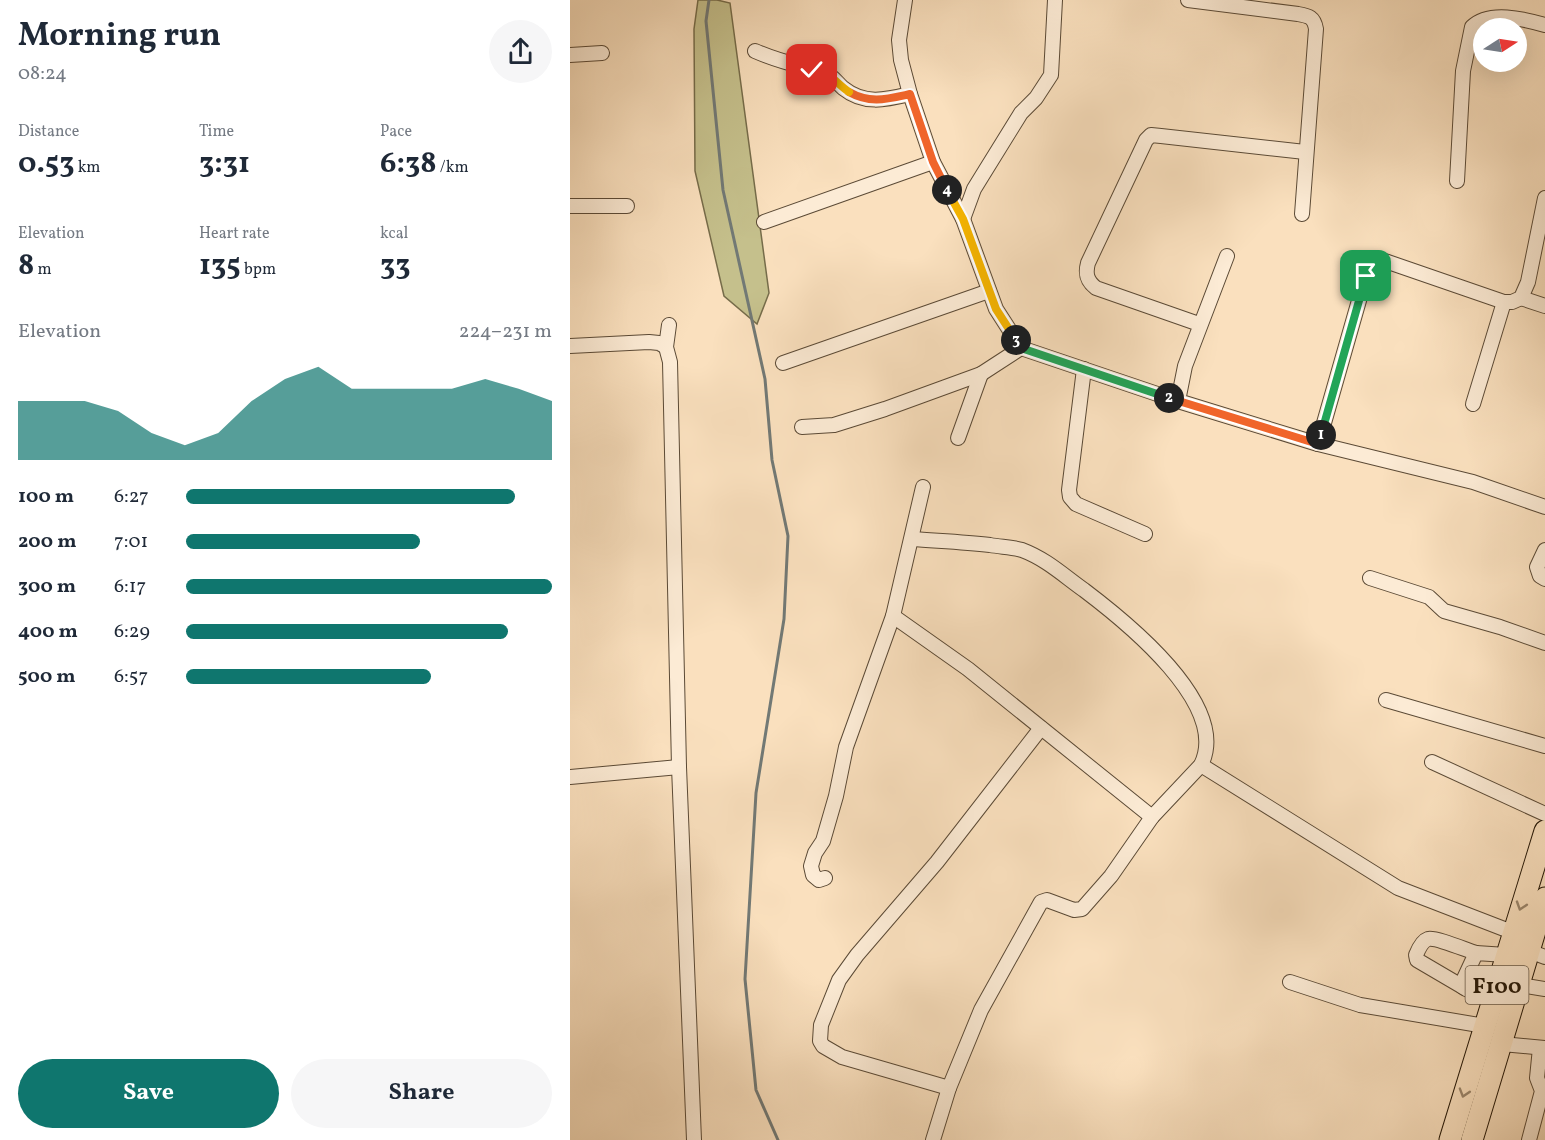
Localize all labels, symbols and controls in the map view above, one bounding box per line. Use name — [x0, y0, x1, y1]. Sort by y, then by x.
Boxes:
text: Morning run — [18, 14, 221, 60]
north arrow — [1473, 18, 1527, 72]
map controls — [1473, 18, 1527, 72]
button: share — [489, 20, 552, 83]
pin — [786, 44, 837, 95]
icon: check — [795, 53, 828, 86]
text: 08:24 — [18, 60, 67, 88]
text: Distance — [18, 121, 79, 143]
text: Time — [199, 121, 234, 143]
text: Pace — [380, 121, 412, 143]
text: 0.53 — [18, 143, 74, 185]
text: 3:31 — [199, 143, 250, 185]
text: 6:38 — [380, 143, 437, 185]
text: km — [74, 157, 101, 179]
text: /km — [437, 157, 469, 179]
pin: 4 — [932, 175, 962, 205]
text: 4 — [942, 179, 952, 201]
text: Elevation — [18, 223, 85, 245]
text: Heart rate — [199, 223, 270, 245]
text: kcal — [380, 223, 408, 245]
text: 8 — [18, 245, 34, 287]
text: 135 — [199, 245, 241, 287]
text: 33 — [380, 245, 411, 287]
pin — [1340, 250, 1391, 301]
text: m — [34, 259, 52, 281]
text: bpm — [241, 259, 276, 281]
icon: arrive — [1349, 259, 1382, 292]
text: Elevation — [18, 318, 101, 346]
text: 224–231 m — [459, 318, 552, 346]
pin: 3 — [1001, 325, 1031, 355]
text: 3 — [1012, 329, 1020, 351]
pin: 2 — [1154, 383, 1184, 413]
text: 2 — [1165, 387, 1173, 409]
pin: 1 — [1306, 420, 1336, 450]
text: 1 — [1318, 424, 1324, 446]
text: 100 m — [18, 483, 74, 511]
text: 6:27 — [114, 483, 149, 511]
text: 200 m — [18, 528, 76, 556]
text: 7:01 — [114, 528, 148, 556]
text: 300 m — [18, 573, 76, 601]
text: 6:17 — [114, 573, 146, 601]
text: 400 m — [18, 618, 78, 646]
text: 6:29 — [114, 618, 150, 646]
text: 500 m — [18, 663, 76, 691]
text: 6:57 — [114, 663, 148, 691]
one-way arrow — [1516, 900, 1528, 911]
road number: F100 — [1466, 966, 1528, 1004]
button: Save — [18, 1059, 279, 1128]
button: Share — [291, 1059, 552, 1128]
one-way arrow — [1459, 1087, 1471, 1098]

